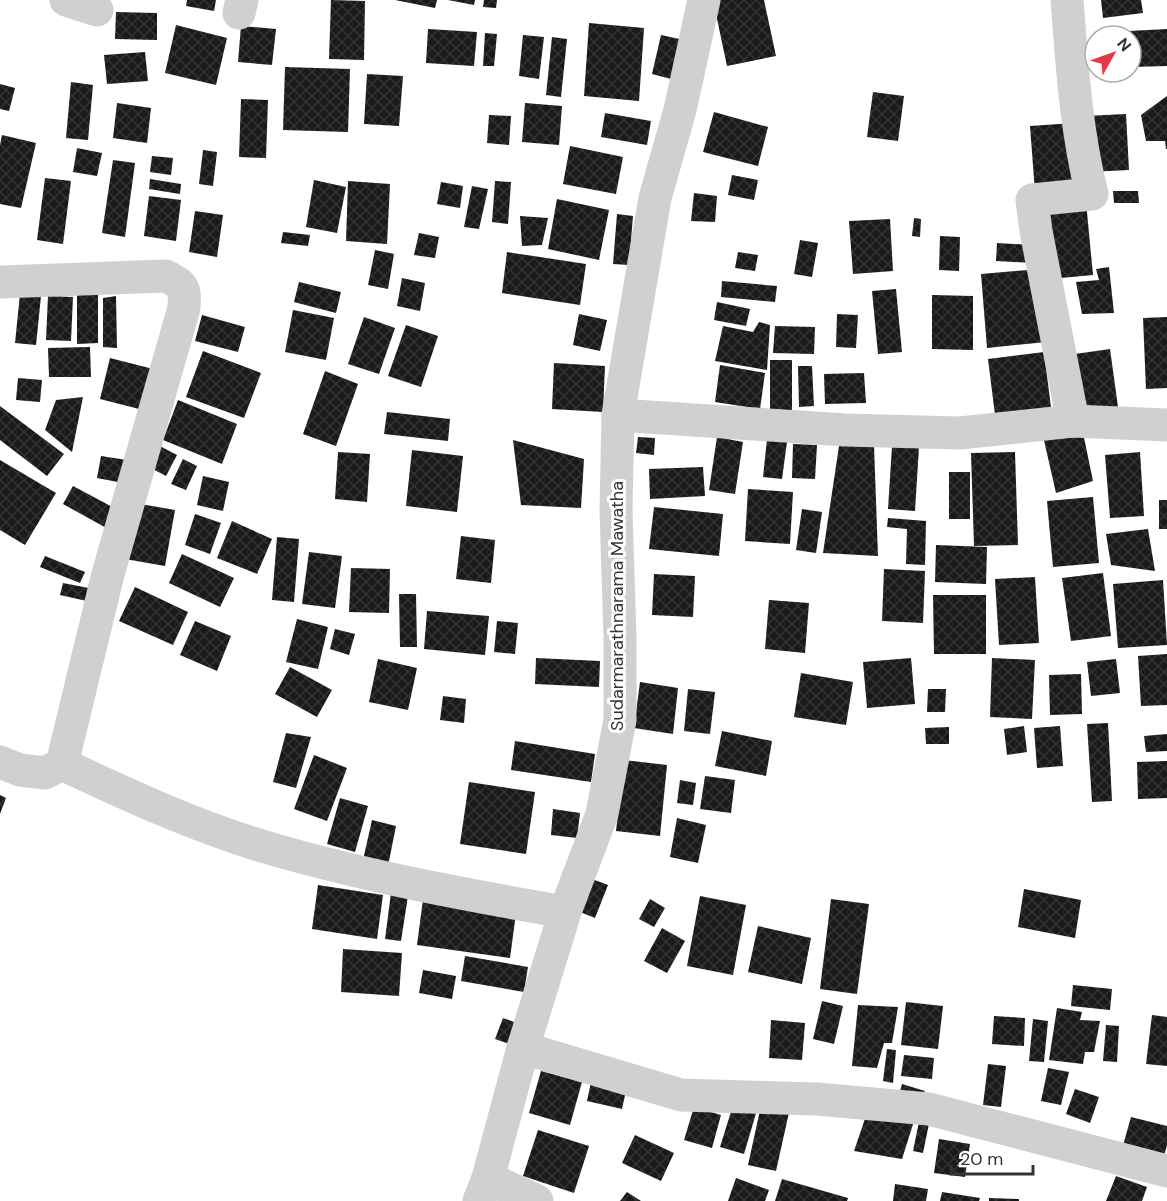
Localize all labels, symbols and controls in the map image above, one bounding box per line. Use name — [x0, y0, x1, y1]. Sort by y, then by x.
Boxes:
north arrow — [1083, 24, 1143, 84]
text: N — [1112, 33, 1136, 56]
street label: Sudarmarathnarama Mawatha — [605, 481, 629, 731]
scale bar — [951, 1138, 1034, 1176]
text: 20 m — [960, 1147, 1003, 1171]

